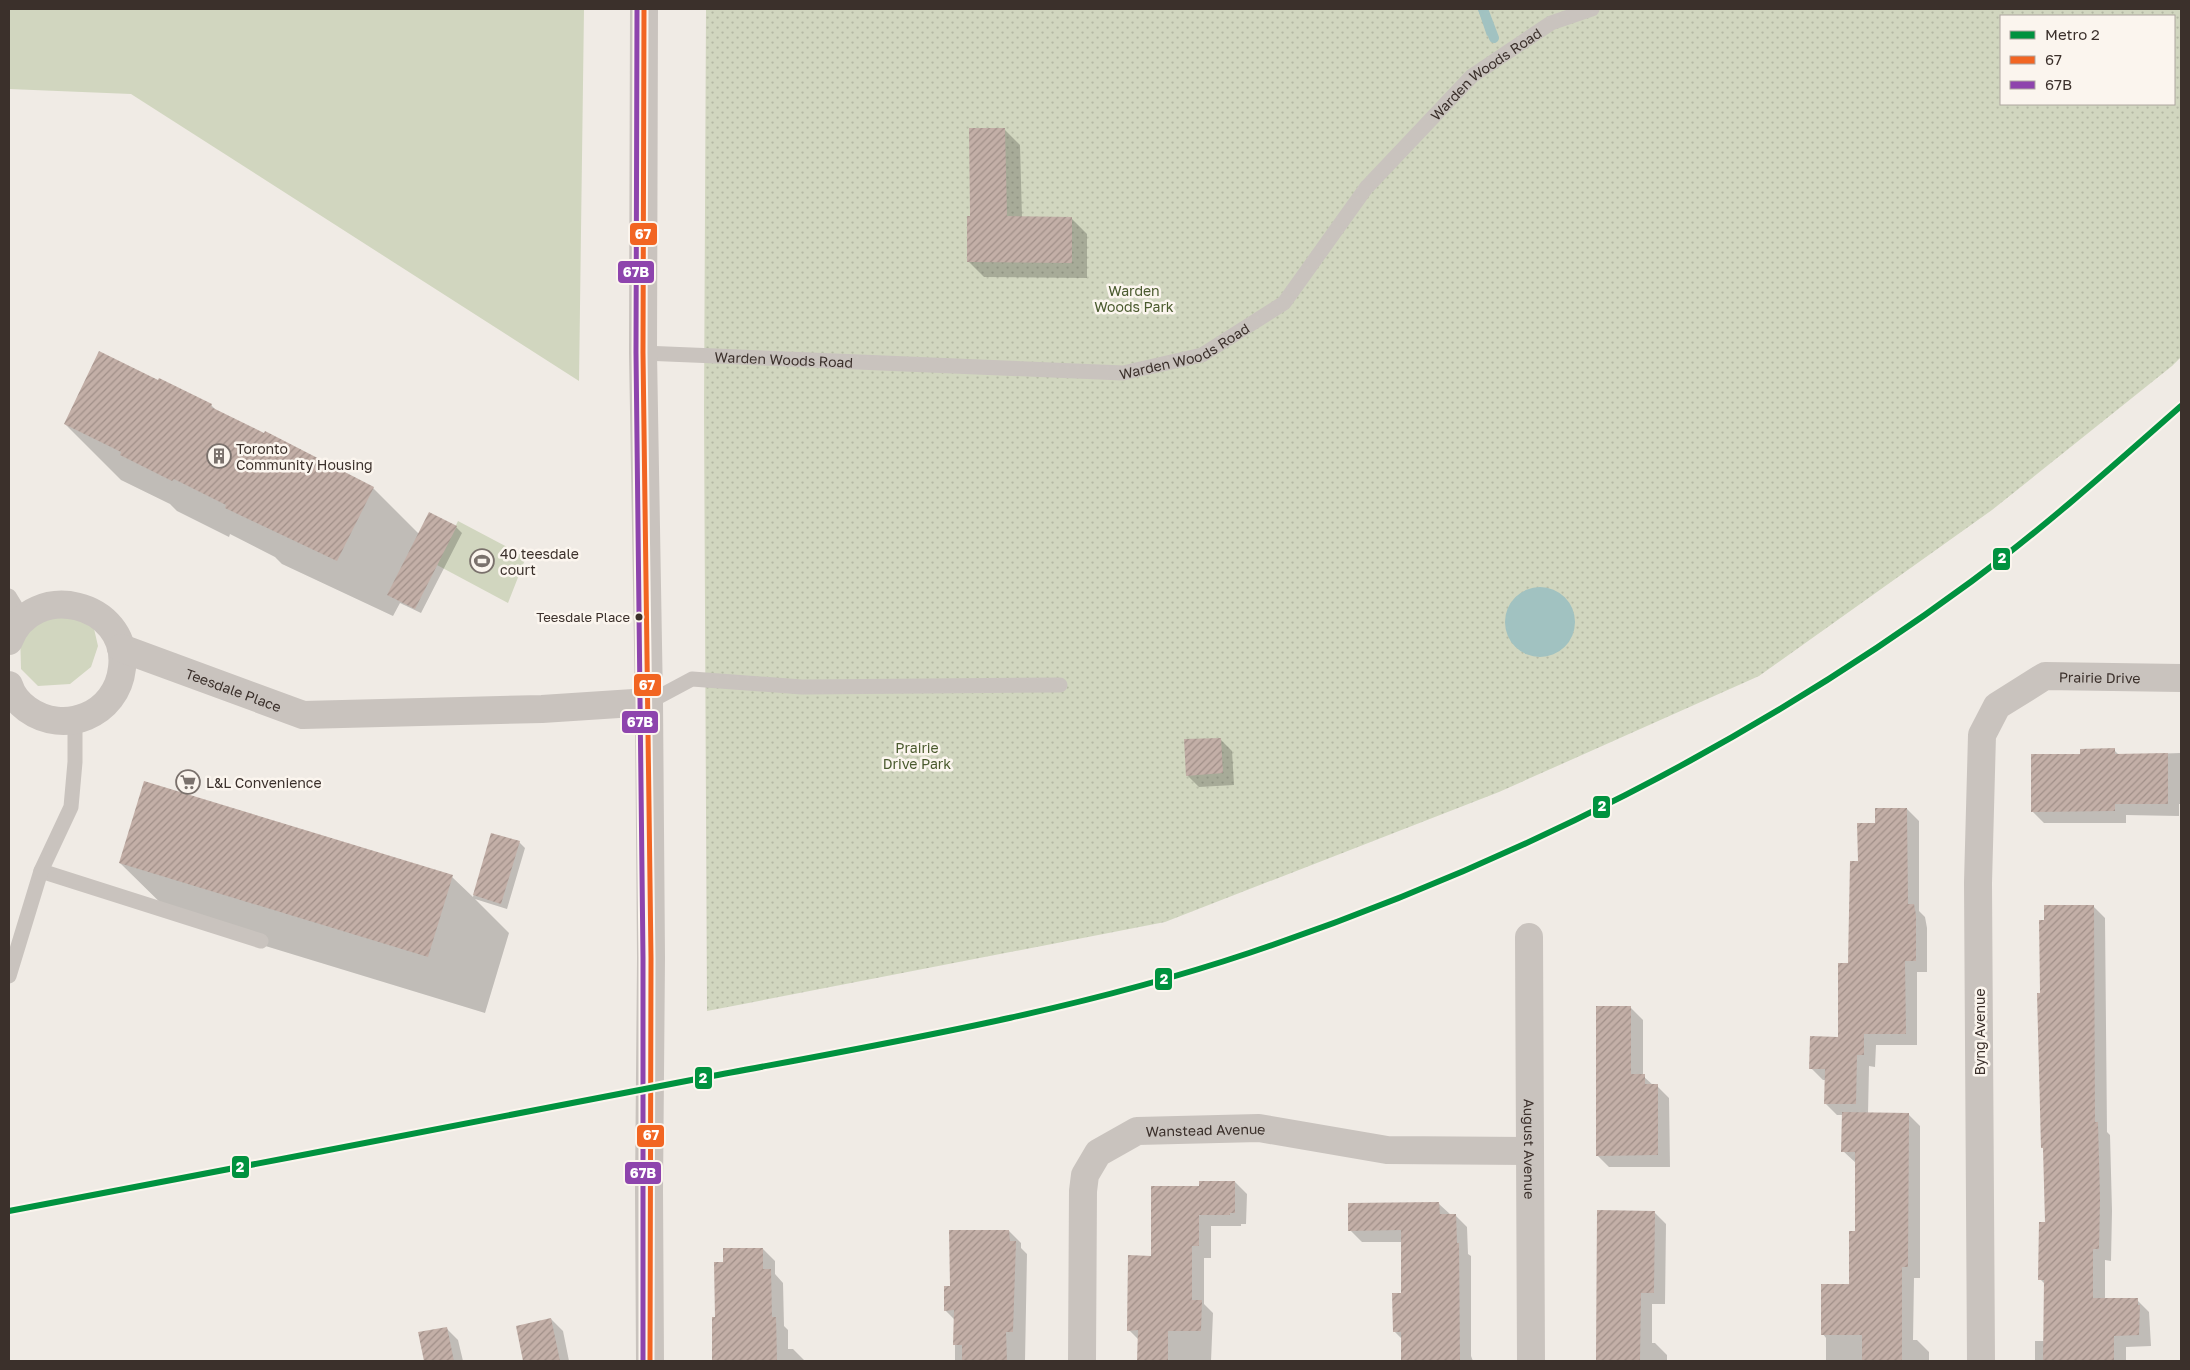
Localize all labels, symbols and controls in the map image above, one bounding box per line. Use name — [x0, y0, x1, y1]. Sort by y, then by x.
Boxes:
legend — [2000, 15, 2175, 105]
street label: Warden Woods Road — [1426, 24, 1544, 123]
text: Metro 2 — [2045, 25, 2100, 43]
text: 67 — [2045, 50, 2062, 68]
text: 67B — [2045, 75, 2072, 93]
line badge: 67 — [629, 222, 658, 246]
text: 67 — [635, 225, 652, 242]
line badge: 67B — [617, 260, 655, 284]
text: 67B — [623, 263, 649, 280]
park label: Warden Woods Park — [1094, 282, 1174, 315]
street label: Warden Woods Road — [1117, 319, 1252, 382]
street label: Warden Woods Road — [714, 347, 853, 370]
place label: Toronto Community Housing — [236, 440, 373, 473]
building icon: Toronto Community Housing — [206, 443, 232, 469]
place label: 40 teesdale court — [500, 545, 579, 578]
line badge: 2 — [1992, 547, 2011, 571]
sports icon: 40 teesdale court — [469, 548, 495, 574]
text: 2 — [1998, 549, 2007, 566]
place label: Teesdale Place — [536, 609, 630, 625]
marker: Teesdale Place — [634, 612, 644, 622]
street label: Teesdale Place — [183, 664, 284, 715]
street label: Prairie Drive — [2059, 668, 2141, 686]
line badge: 67 — [633, 673, 662, 697]
text: 67 — [639, 676, 656, 693]
line badge: 67B — [621, 710, 659, 734]
text: 67B — [627, 713, 653, 730]
park label: Prairie Drive Park — [883, 739, 951, 772]
supermarket icon: L&L Convenience — [175, 769, 201, 795]
place label: L&L Convenience — [206, 774, 322, 791]
line badge: 2 — [1592, 795, 1611, 819]
text: 2 — [1598, 797, 1607, 814]
line badge: 2 — [1154, 967, 1173, 991]
text: 2 — [1160, 970, 1169, 987]
street label: Byng Avenue — [1971, 988, 1988, 1076]
line badge: 2 — [694, 1066, 713, 1090]
text: 2 — [699, 1069, 708, 1086]
street label: August Avenue — [1521, 1099, 1539, 1199]
street label: Wanstead Avenue — [1145, 1119, 1267, 1139]
line badge: 67 — [636, 1124, 665, 1148]
text: 67 — [643, 1126, 660, 1143]
line badge: 2 — [231, 1155, 250, 1179]
text: 2 — [236, 1158, 245, 1175]
line badge: 67B — [624, 1161, 662, 1185]
text: 67B — [630, 1164, 656, 1181]

